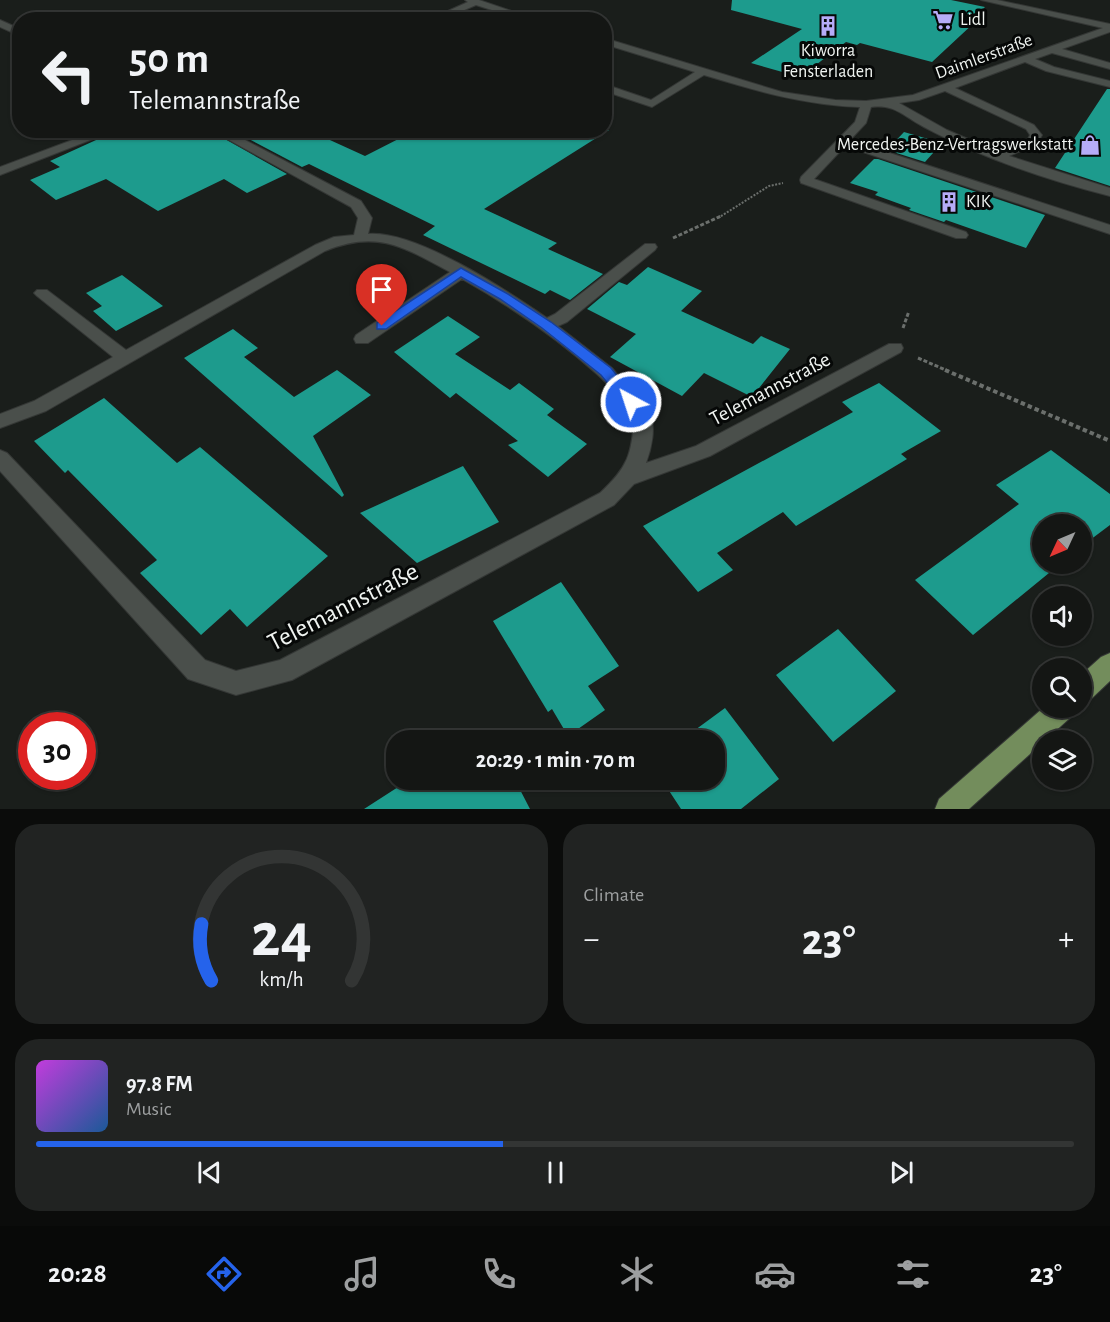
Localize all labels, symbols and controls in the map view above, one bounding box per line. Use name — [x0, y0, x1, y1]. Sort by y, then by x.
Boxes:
supermarket icon: Lidl — [931, 8, 955, 32]
place label: Lidl — [960, 11, 986, 29]
building icon: Kiworra Fensterladen — [816, 14, 840, 38]
street label: Daimlerstraße — [933, 31, 1035, 83]
icon: left — [30, 36, 108, 114]
text: 50 m — [129, 38, 209, 80]
place label: Kiworra Fensterladen — [783, 42, 873, 81]
text: Telemannstraße — [129, 87, 300, 114]
shop icon: Mercedes-Benz-Vertragswerkstatt — [1078, 133, 1102, 157]
place label: Mercedes-Benz-Vertragswerkstatt — [837, 136, 1073, 154]
building icon: KIK — [937, 190, 961, 214]
place label: KIK — [966, 193, 991, 211]
pin — [356, 264, 407, 326]
icon: arrive — [365, 273, 398, 306]
street label: Telemannstraße — [706, 348, 834, 430]
position arrow — [599, 370, 663, 434]
north arrow — [1032, 514, 1092, 574]
map controls — [1032, 514, 1092, 790]
street label: Telemannstraße — [264, 558, 422, 656]
button: sound — [1032, 586, 1092, 646]
button: search — [1032, 658, 1092, 718]
speed limit sign: 30 — [18, 712, 96, 790]
button: layers — [1032, 730, 1092, 790]
text: 20:29 · 1 min · 70 m — [476, 749, 635, 771]
text: Climate — [584, 885, 644, 905]
text: 24 — [251, 905, 312, 967]
text: 23° — [802, 918, 856, 963]
text: − — [584, 923, 599, 956]
text: + — [1058, 923, 1074, 956]
text: km/h — [259, 969, 303, 990]
text: 97.8 FM — [126, 1073, 193, 1095]
text: Music — [126, 1099, 172, 1119]
icon: previous — [193, 1156, 226, 1189]
icon: pause — [539, 1156, 572, 1189]
icon: next — [885, 1156, 918, 1189]
icon: directions — [203, 1253, 245, 1295]
icon: music — [341, 1253, 383, 1295]
icon: phone — [478, 1253, 520, 1295]
icon: climate — [616, 1253, 658, 1295]
icon: car — [754, 1253, 796, 1295]
icon: filters — [892, 1253, 934, 1295]
text: 20:28 — [48, 1260, 107, 1287]
text: 23° — [1030, 1260, 1062, 1287]

